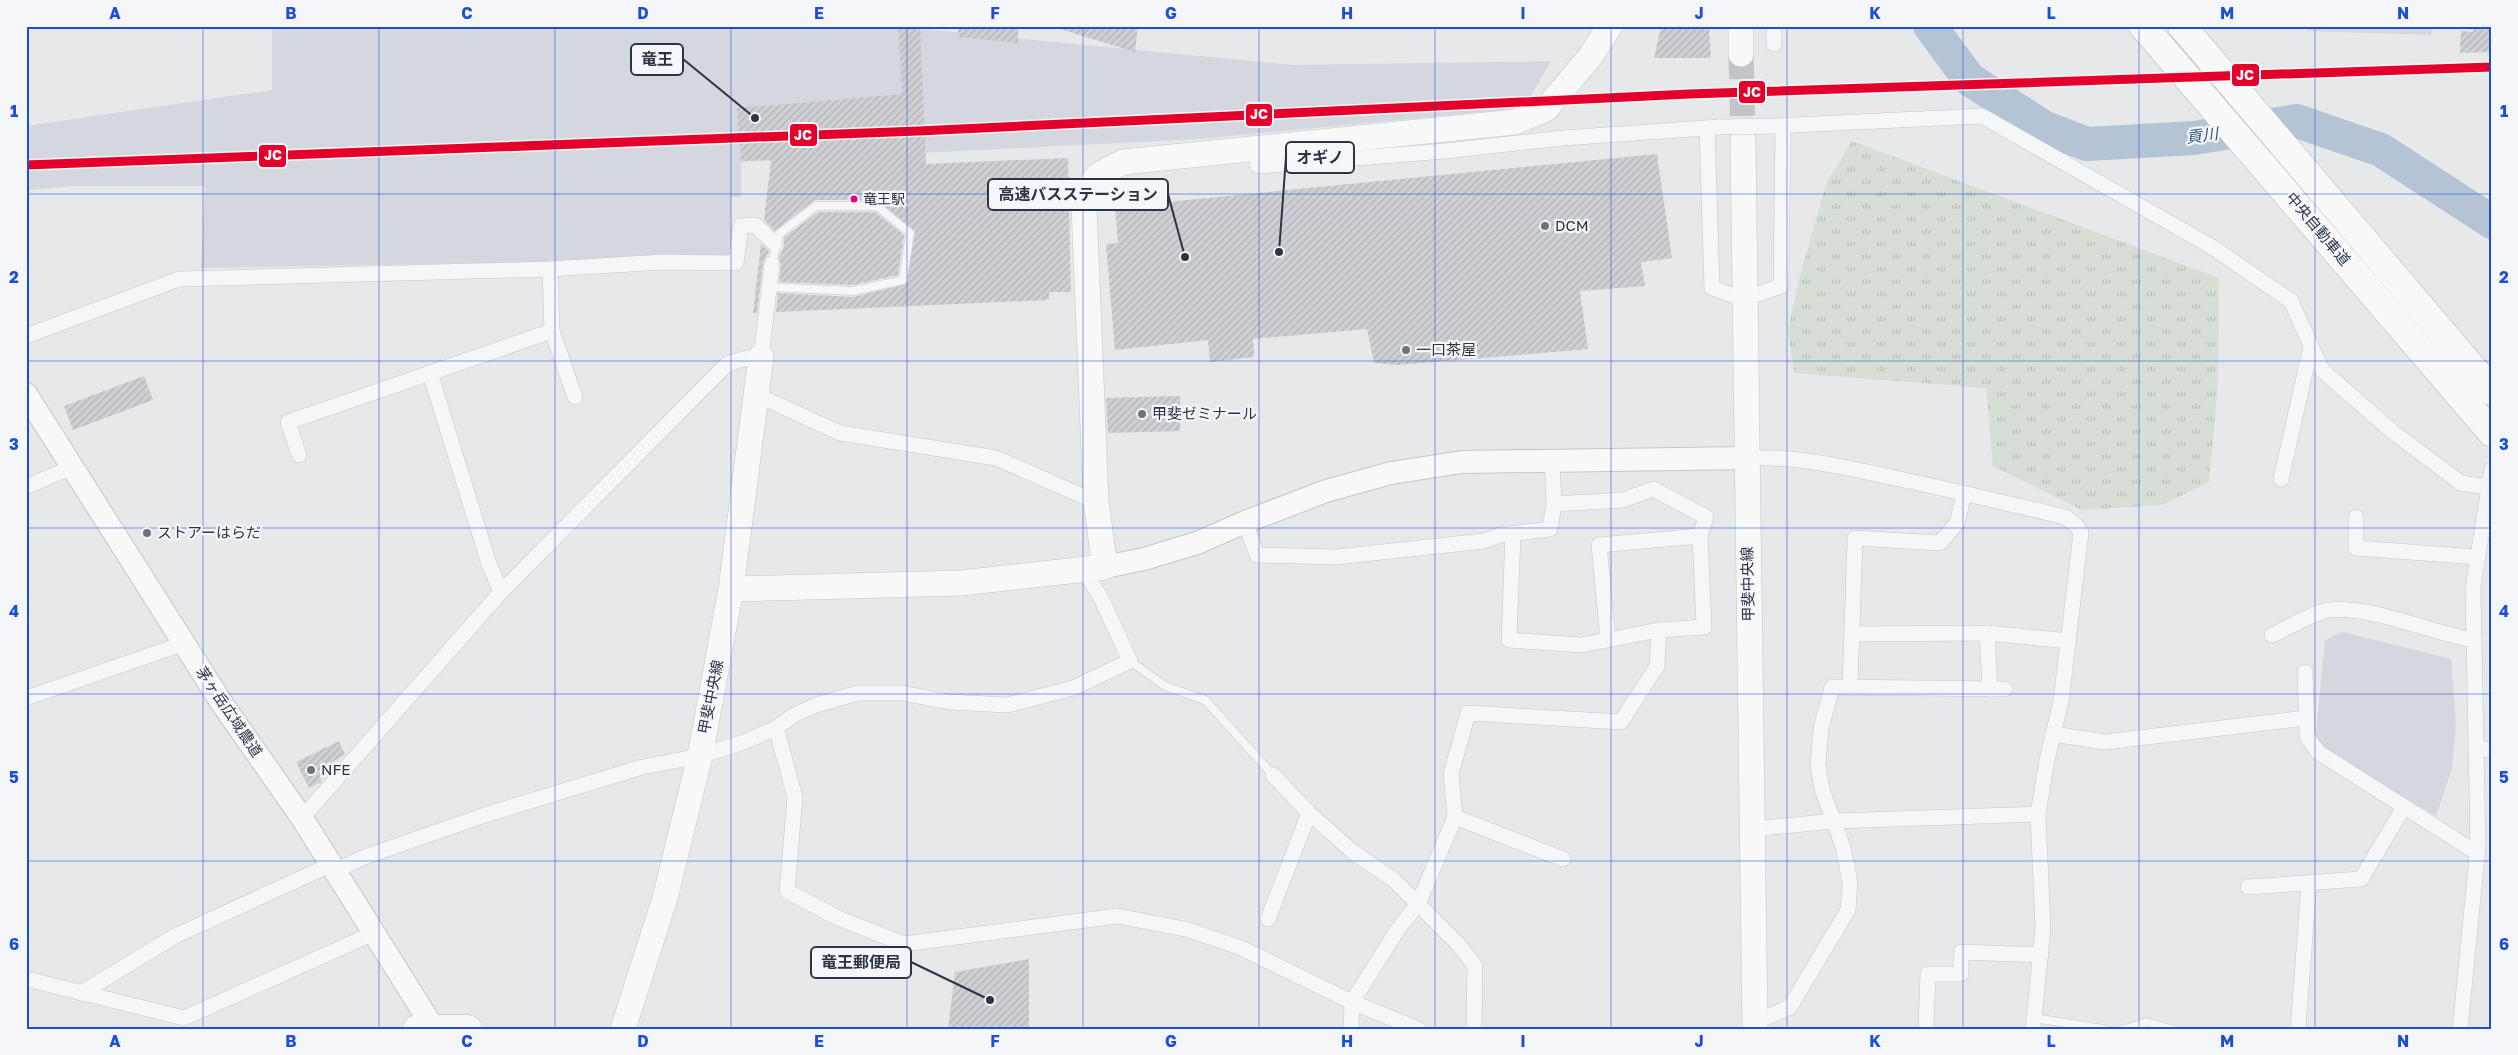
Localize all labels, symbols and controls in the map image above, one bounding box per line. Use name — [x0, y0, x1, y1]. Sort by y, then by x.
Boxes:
text: A — [109, 3, 121, 23]
text: B — [285, 3, 297, 23]
text: C — [461, 3, 473, 23]
text: D — [637, 3, 649, 23]
text: E — [814, 3, 824, 23]
text: F — [990, 3, 1000, 23]
text: G — [1165, 3, 1177, 23]
text: H — [1341, 3, 1353, 23]
text: I — [1520, 3, 1526, 23]
text: J — [1694, 3, 1704, 23]
text: K — [1869, 3, 1881, 23]
text: L — [2046, 3, 2056, 23]
text: M — [2220, 3, 2234, 23]
text: N — [2397, 3, 2409, 23]
callout: 竜王 — [631, 44, 683, 75]
text: 竜王 — [641, 49, 673, 69]
line badge: JC — [2231, 63, 2260, 87]
text: JC — [2236, 66, 2254, 83]
line badge: JC — [1738, 80, 1766, 104]
text: JC — [1743, 83, 1761, 100]
text: 1 — [10, 101, 18, 121]
text: 1 — [2500, 101, 2508, 121]
line badge: JC — [1245, 103, 1273, 127]
text: JC — [1250, 105, 1268, 122]
line badge: JC — [789, 123, 818, 147]
water label: 貢川 — [2185, 123, 2221, 147]
text: JC — [794, 126, 812, 143]
callout: オギノ — [1286, 142, 1354, 173]
line badge: JC — [258, 144, 287, 168]
text: JC — [264, 146, 282, 163]
text: オギノ — [1296, 147, 1344, 167]
callout: 高速バスステーション — [988, 179, 1168, 210]
text: 高速バスステーション — [998, 184, 1158, 204]
street label: 中央自動車道 — [2283, 188, 2355, 269]
place label: 竜王駅 — [863, 190, 905, 207]
marker: 竜王駅 — [849, 194, 859, 204]
place label: DCM — [1555, 216, 1589, 234]
marker: DCM — [1539, 220, 1551, 232]
text: 2 — [9, 267, 19, 287]
text: 2 — [2499, 267, 2509, 287]
place label: 一口茶屋 — [1416, 340, 1476, 358]
marker: 一口茶屋 — [1400, 344, 1412, 356]
place label: 甲斐ゼミナール — [1152, 404, 1257, 422]
marker: 甲斐ゼミナール — [1136, 408, 1148, 420]
text: 3 — [9, 434, 19, 454]
text: 3 — [2499, 434, 2509, 454]
place label: ストアーはらだ — [157, 523, 261, 541]
marker: ストアーはらだ — [141, 527, 153, 539]
street label: 甲斐中央線 — [1737, 546, 1757, 622]
text: 4 — [9, 601, 19, 621]
text: 4 — [2499, 601, 2509, 621]
street label: 甲斐中央線 — [694, 658, 726, 735]
street label: 茅ヶ岳広域農道 — [193, 663, 267, 760]
place label: NFE — [321, 760, 350, 778]
marker: NFE — [305, 764, 317, 776]
text: 5 — [9, 767, 19, 787]
text: 5 — [2499, 767, 2509, 787]
text: 6 — [9, 934, 19, 954]
text: 6 — [2499, 934, 2509, 954]
callout: 竜王郵便局 — [811, 947, 911, 978]
text: 竜王郵便局 — [821, 952, 901, 972]
text: A — [109, 1031, 121, 1051]
text: B — [285, 1031, 297, 1051]
text: C — [461, 1031, 473, 1051]
text: D — [637, 1031, 649, 1051]
text: E — [814, 1031, 824, 1051]
text: F — [990, 1031, 1000, 1051]
text: G — [1165, 1031, 1177, 1051]
text: H — [1341, 1031, 1353, 1051]
text: I — [1520, 1031, 1526, 1051]
text: J — [1694, 1031, 1704, 1051]
text: K — [1869, 1031, 1881, 1051]
text: L — [2046, 1031, 2056, 1051]
text: M — [2220, 1031, 2234, 1051]
text: N — [2397, 1031, 2409, 1051]

